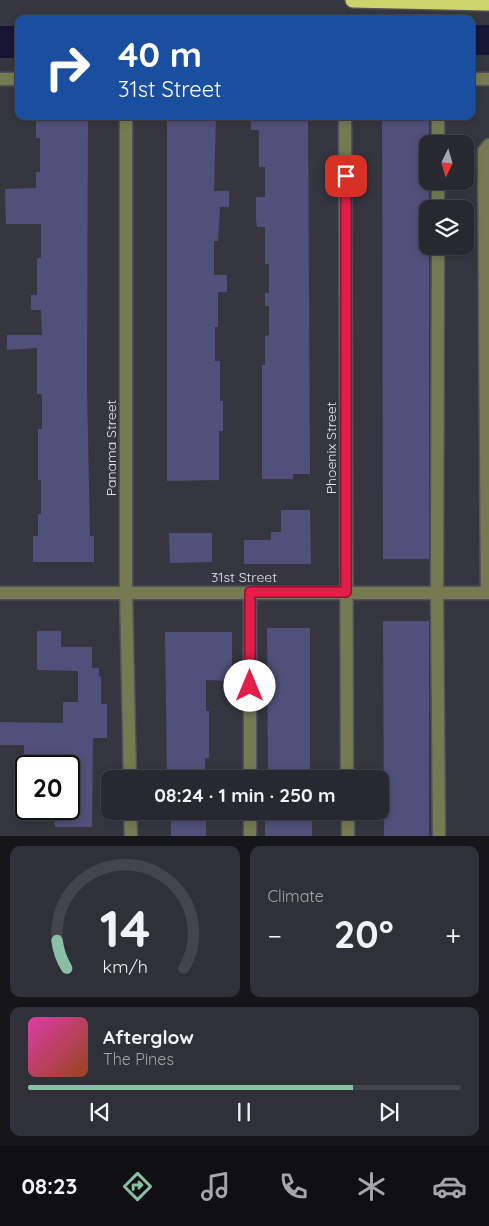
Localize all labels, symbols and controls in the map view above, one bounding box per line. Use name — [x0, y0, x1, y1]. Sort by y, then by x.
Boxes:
text: 40 m — [118, 32, 202, 76]
icon: right — [35, 35, 100, 100]
text: 31st Street — [118, 75, 222, 103]
north arrow — [419, 135, 474, 190]
map controls — [419, 135, 474, 255]
pin — [325, 155, 367, 197]
icon: arrive — [332, 162, 360, 190]
button: layers — [419, 200, 474, 255]
street label: Panama Street — [102, 399, 120, 496]
street label: Phoenix Street — [322, 401, 340, 494]
street label: 31st Street — [211, 568, 277, 586]
position arrow — [223, 659, 275, 711]
speed limit sign: 20 — [15, 755, 80, 820]
text: 08:24 · 1 min · 250 m — [154, 783, 336, 807]
text: Climate — [268, 886, 324, 906]
text: 14 — [99, 895, 150, 960]
text: 20° — [334, 910, 394, 958]
text: − — [268, 918, 282, 953]
text: + — [445, 918, 461, 953]
text: km/h — [102, 955, 147, 977]
text: Afterglow — [103, 1025, 194, 1049]
text: The Pines — [103, 1049, 174, 1069]
icon: previous — [86, 1098, 114, 1126]
icon: pause — [230, 1098, 258, 1126]
icon: next — [375, 1098, 403, 1126]
icon: directions — [120, 1169, 155, 1204]
icon: music — [198, 1169, 233, 1204]
icon: phone — [276, 1169, 311, 1204]
icon: climate — [354, 1169, 389, 1204]
icon: car — [432, 1169, 467, 1204]
text: 08:23 — [22, 1172, 77, 1200]

